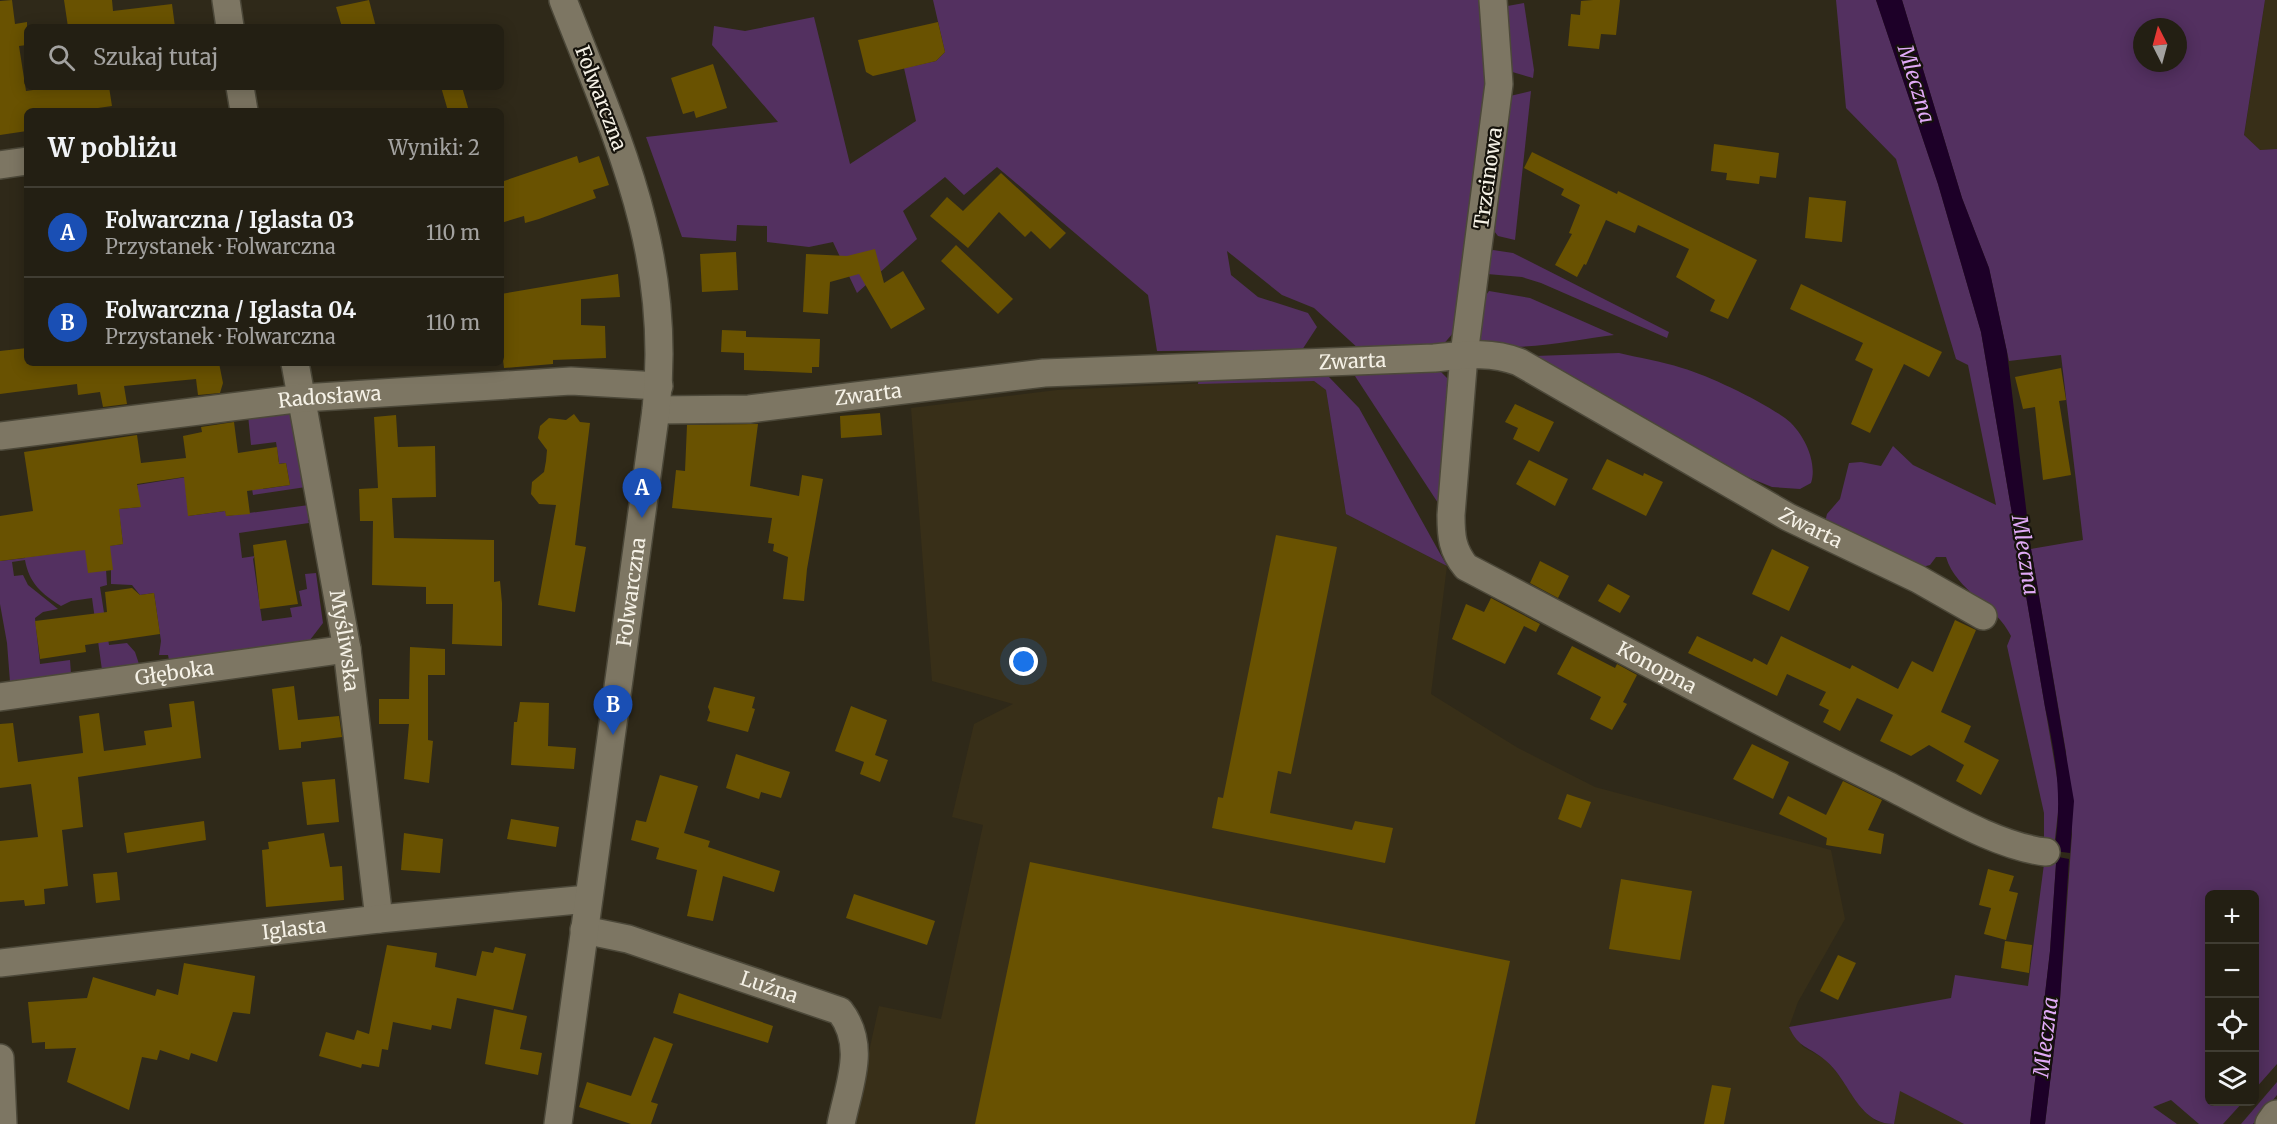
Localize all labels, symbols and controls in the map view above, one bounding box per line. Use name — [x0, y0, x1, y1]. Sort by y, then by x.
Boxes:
north arrow — [2133, 18, 2187, 72]
search box — [24, 24, 504, 90]
water label: Mleczna — [1891, 40, 1941, 126]
icon: search — [45, 41, 78, 74]
street label: Folwarczna — [570, 42, 633, 154]
text: Szukaj tutaj — [93, 43, 218, 71]
street label: Trzcinowa — [1468, 125, 1507, 230]
text: W pobliżu — [48, 131, 177, 164]
text: Wyniki: 2 — [388, 135, 480, 160]
text: Folwarczna / Iglasta 03 — [105, 206, 354, 234]
text: A — [60, 220, 75, 245]
text: 110 m — [426, 220, 480, 245]
text: Przystanek · Folwarczna — [105, 234, 336, 259]
text: Folwarczna / Iglasta 04 — [105, 296, 356, 324]
text: B — [61, 310, 74, 335]
text: 110 m — [426, 310, 480, 335]
text: Przystanek · Folwarczna — [105, 324, 336, 349]
street label: Zwarta — [1318, 347, 1387, 374]
street label: Zwarta — [833, 377, 903, 410]
street label: Radosława — [276, 380, 382, 413]
pin: A — [622, 468, 662, 518]
street label: Zwarta — [1774, 501, 1847, 553]
water label: Mleczna — [2006, 512, 2045, 597]
street label: Folwarczna — [611, 535, 650, 648]
street label: Myśliwska — [324, 588, 365, 693]
street label: Konopna — [1613, 636, 1701, 698]
your location — [1009, 647, 1038, 676]
street label: Głęboka — [133, 655, 215, 690]
pin: B — [594, 686, 632, 735]
map controls — [2205, 890, 2259, 1106]
button: + — [2205, 890, 2259, 944]
street label: Iglasta — [260, 912, 328, 945]
button: − — [2205, 944, 2259, 998]
street label: Luźna — [737, 965, 802, 1008]
water label: Mleczna — [2027, 995, 2064, 1080]
button: locate — [2205, 998, 2259, 1052]
button: layers — [2205, 1052, 2259, 1106]

